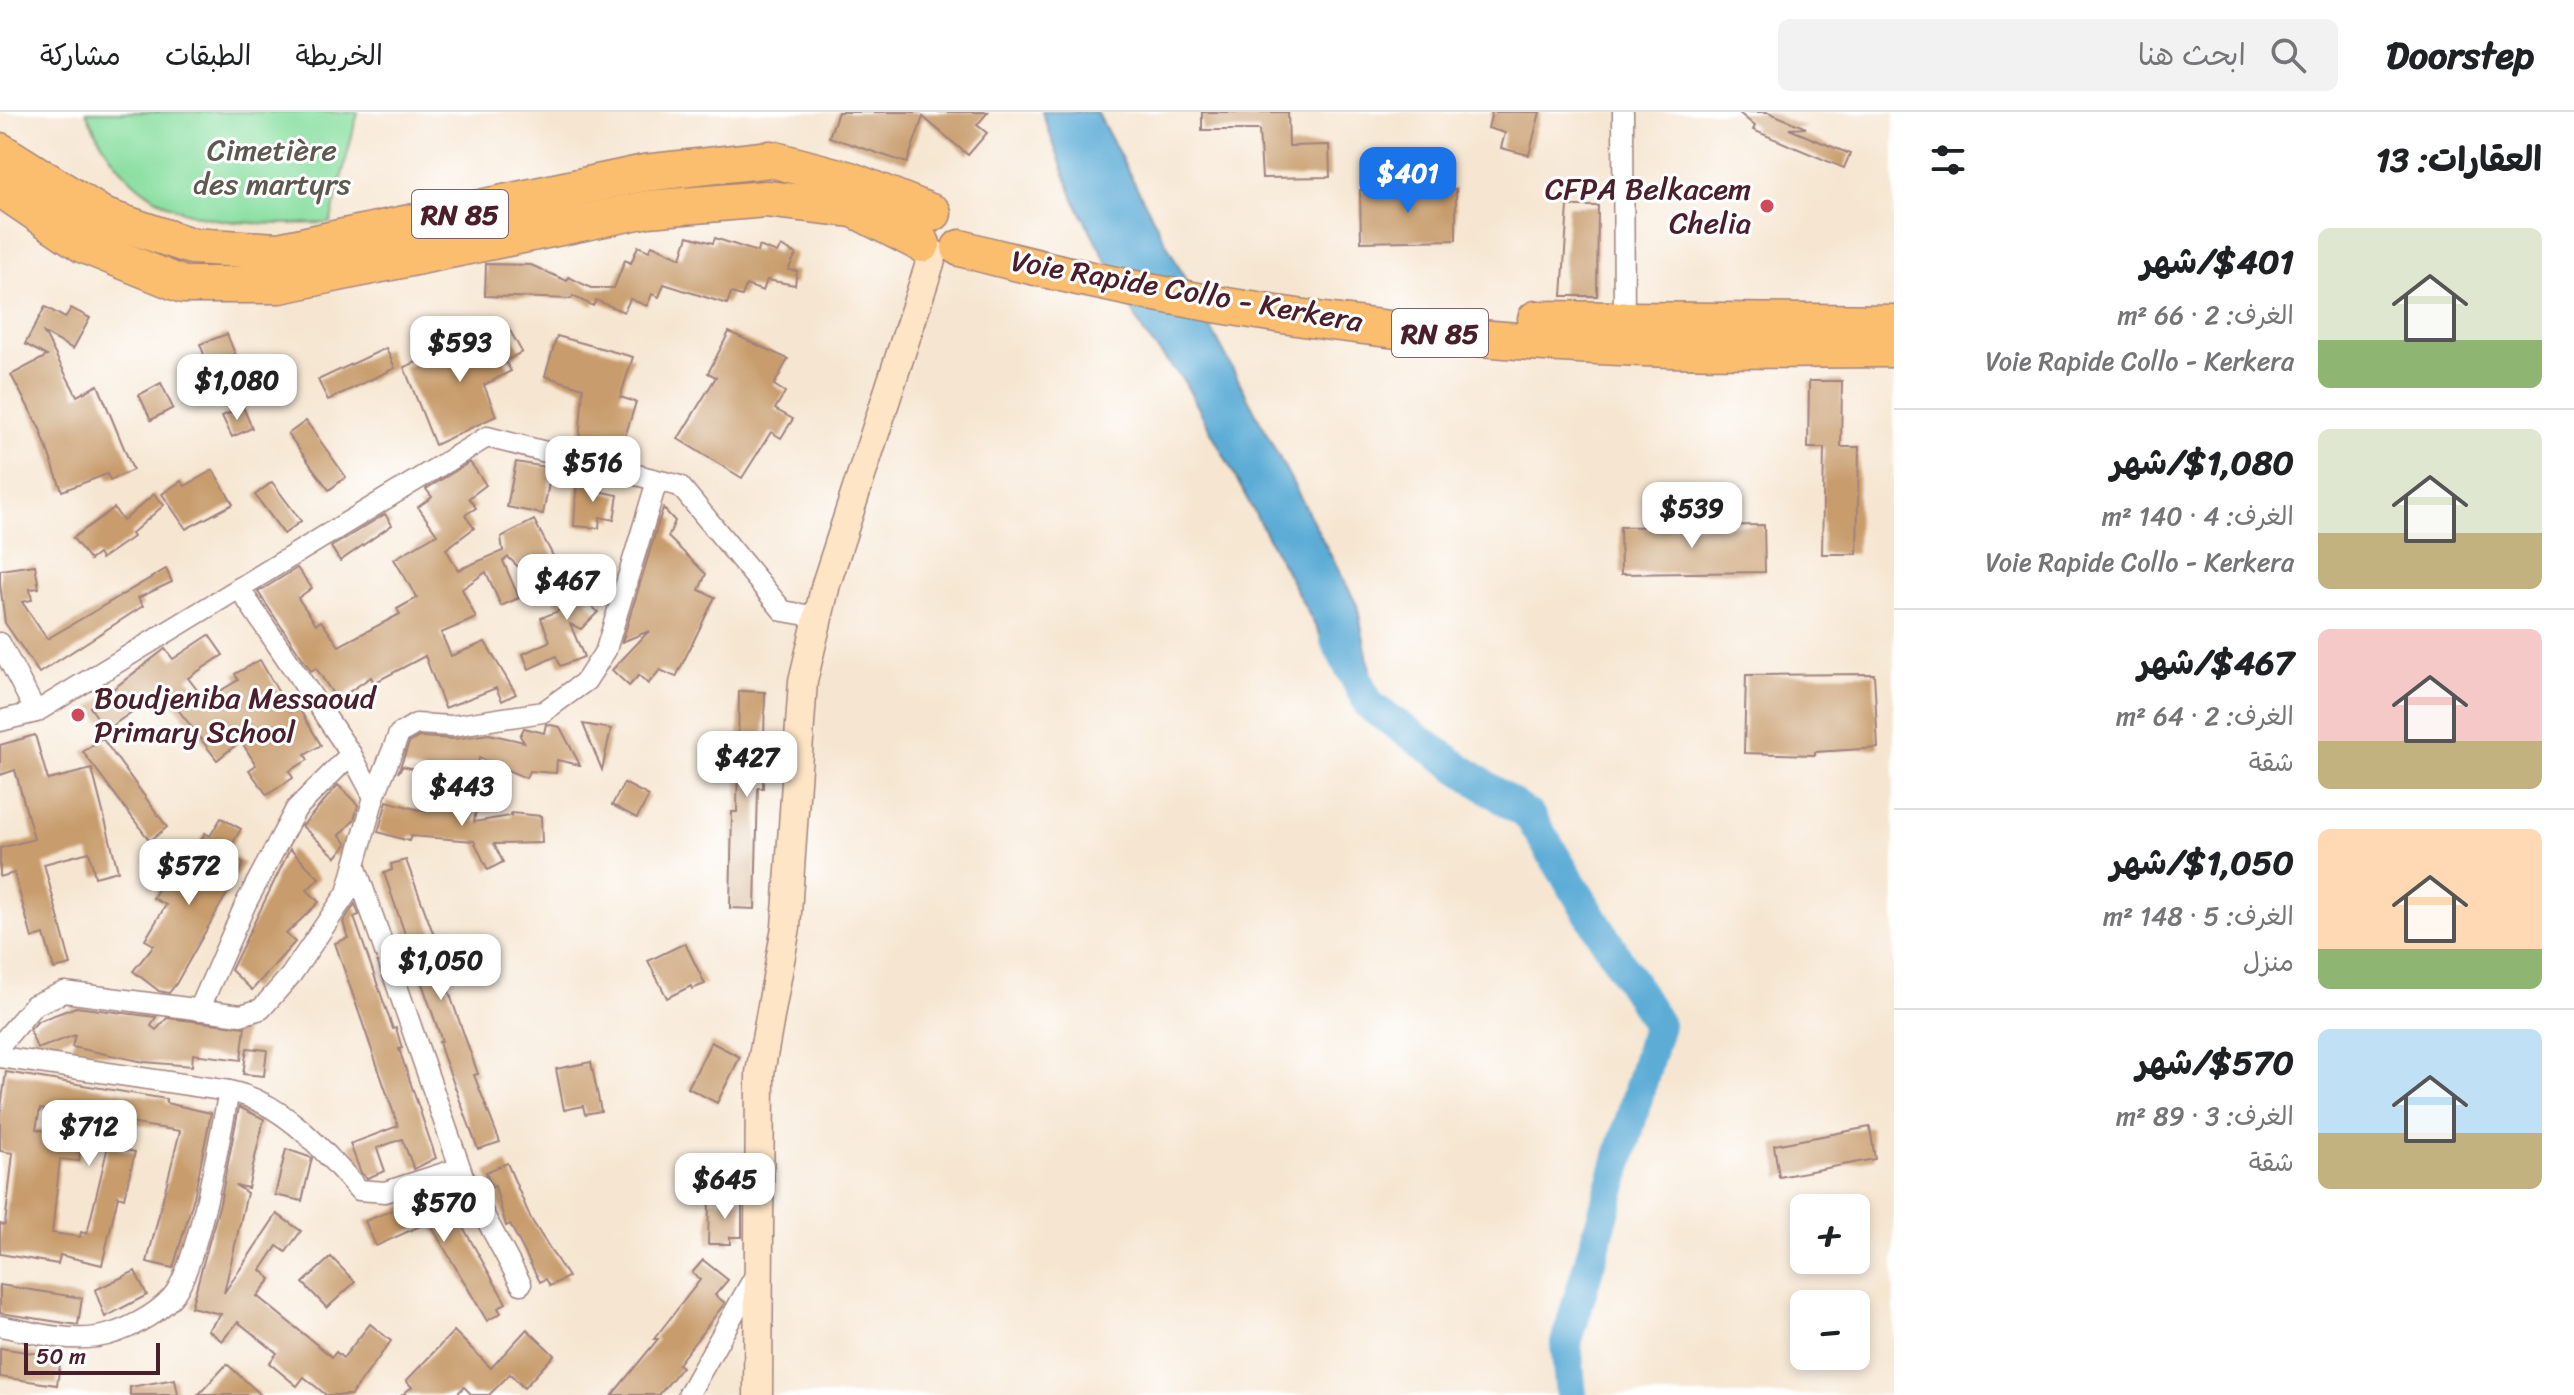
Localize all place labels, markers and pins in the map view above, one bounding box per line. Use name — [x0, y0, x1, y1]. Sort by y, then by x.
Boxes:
pin: $401 — [1361, 147, 1455, 215]
place label: CFPA Belkacem Chelia — [1545, 162, 1751, 250]
marker: CFPA Belkacem Chelia — [1758, 197, 1776, 215]
pin: $593 — [413, 316, 507, 384]
pin: $1,080 — [172, 354, 302, 422]
pin: $516 — [546, 436, 640, 504]
pin: $539 — [1645, 482, 1739, 550]
pin: $467 — [520, 554, 614, 622]
place label: Boudjeniba Messaoud Primary School — [94, 671, 378, 759]
marker: Boudjeniba Messaoud Primary School — [69, 706, 87, 724]
pin: $427 — [700, 731, 794, 799]
pin: $443 — [415, 760, 509, 828]
pin: $572 — [142, 839, 236, 907]
pin: $1,050 — [376, 934, 506, 1002]
pin: $712 — [42, 1100, 136, 1168]
pin: $645 — [678, 1153, 772, 1221]
pin: $570 — [397, 1176, 491, 1244]

